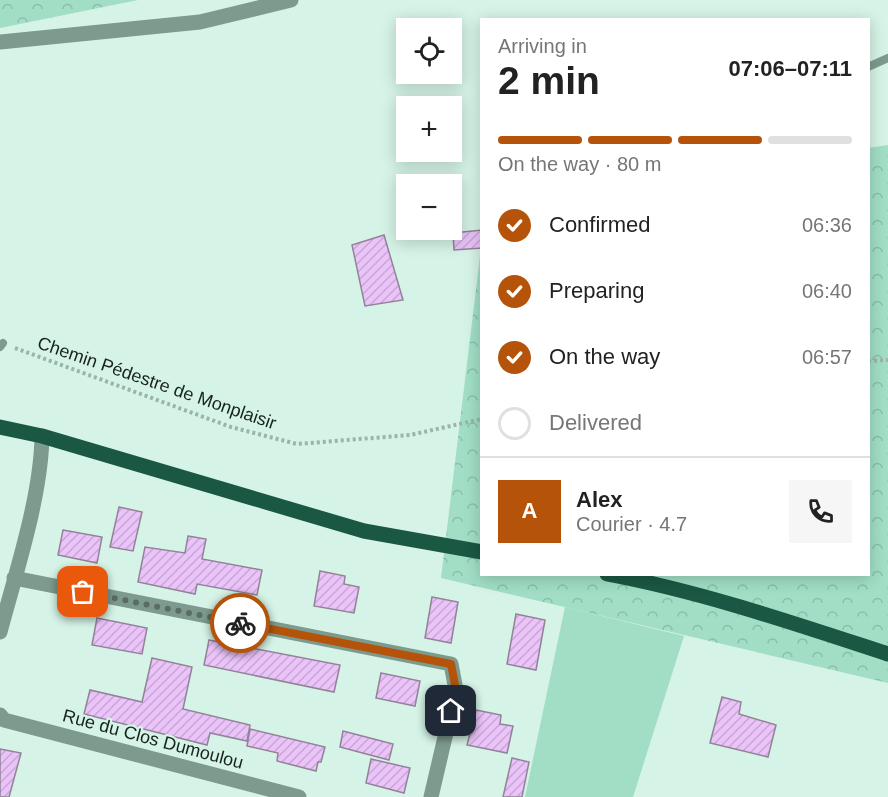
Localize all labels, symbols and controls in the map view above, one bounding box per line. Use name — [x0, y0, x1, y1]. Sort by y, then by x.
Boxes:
map controls — [396, 18, 462, 240]
button: locate — [396, 18, 462, 84]
text: Arriving in — [498, 35, 587, 57]
text: 07:06–07:11 — [728, 56, 852, 81]
text: 2 min — [498, 59, 600, 102]
button: + — [396, 96, 462, 162]
text: On the way · 80 m — [498, 153, 661, 175]
button: − — [396, 174, 462, 240]
icon: check — [498, 209, 531, 242]
text: Confirmed — [549, 212, 650, 237]
text: 06:36 — [802, 214, 852, 236]
icon: check — [498, 275, 531, 308]
text: Preparing — [549, 278, 644, 303]
text: 06:40 — [802, 280, 852, 302]
street label: Chemin Pédestre de Monplaisir — [35, 333, 279, 433]
icon: check — [498, 341, 531, 374]
text: On the way — [549, 344, 660, 369]
text: 06:57 — [802, 346, 852, 368]
text: Delivered — [549, 410, 642, 435]
button: phone — [789, 480, 852, 543]
text: Alex — [576, 487, 622, 512]
text: A — [522, 498, 537, 523]
text: Courier · 4.7 — [576, 513, 687, 535]
pin — [57, 566, 108, 617]
icon: bag — [66, 575, 99, 608]
courier — [210, 593, 270, 653]
icon: bike — [224, 607, 257, 640]
pin — [425, 685, 476, 736]
icon: home — [434, 694, 467, 727]
street label: Rue du Clos Dumoulou — [61, 705, 245, 773]

